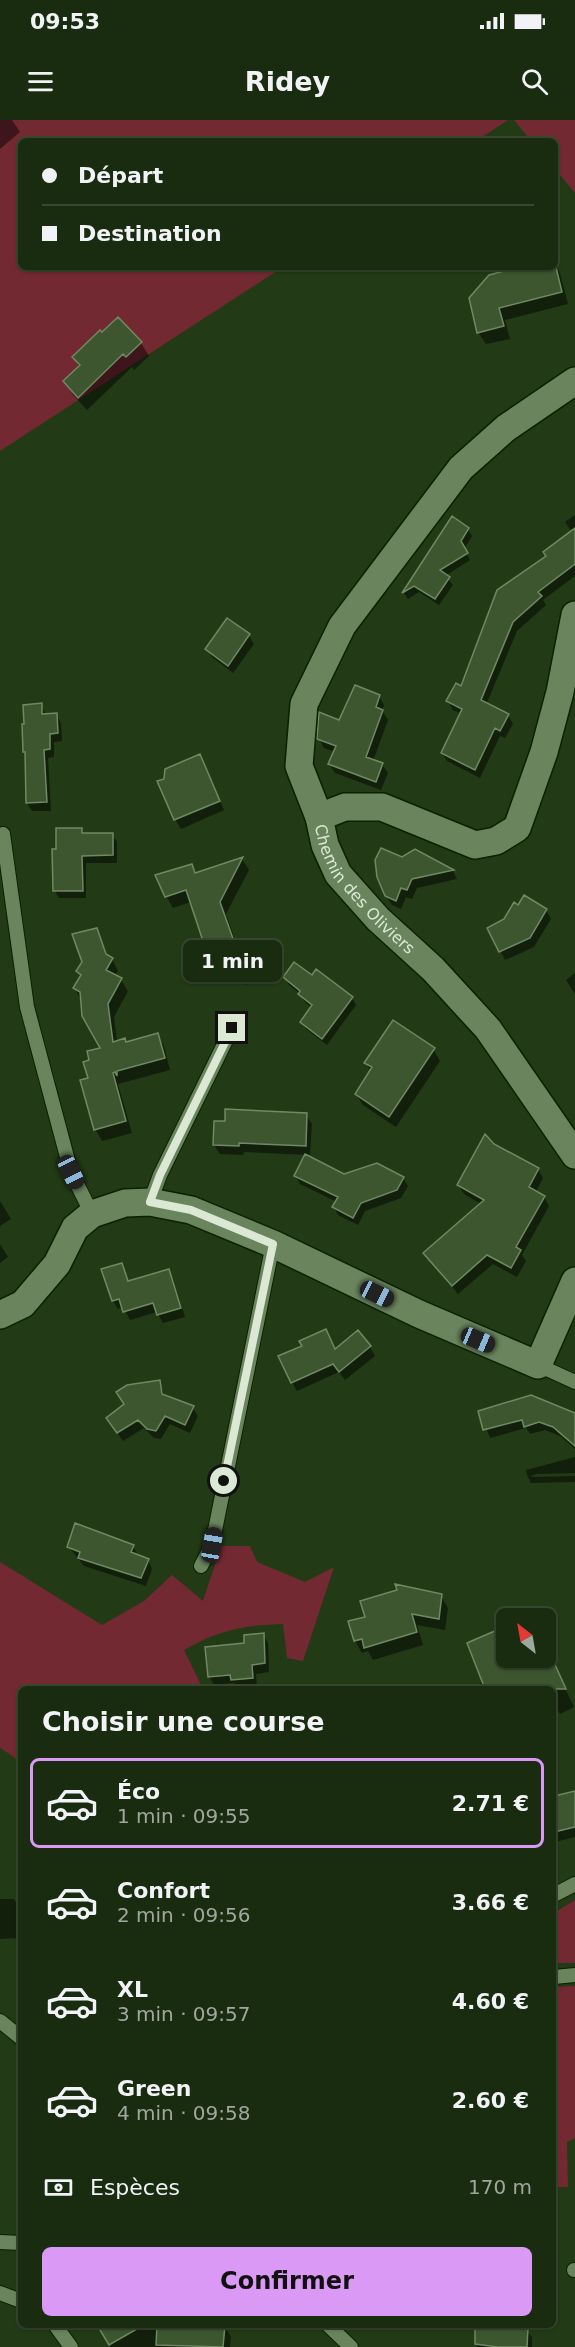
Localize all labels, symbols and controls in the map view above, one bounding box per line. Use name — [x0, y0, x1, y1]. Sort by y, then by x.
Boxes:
text: 09:53 — [30, 9, 100, 34]
icon: menu — [24, 65, 57, 98]
icon: search — [518, 65, 551, 98]
text: Ridey — [245, 66, 330, 97]
text: Départ — [78, 163, 163, 188]
text: Destination — [78, 221, 222, 246]
street label: Chemin des Oliviers — [311, 822, 419, 958]
callout: 1 min — [182, 941, 282, 983]
text: 1 min — [201, 949, 264, 973]
route end — [218, 1014, 245, 1041]
car — [55, 1152, 87, 1192]
car — [357, 1278, 397, 1310]
car — [458, 1325, 498, 1355]
route start — [210, 1467, 237, 1494]
car — [200, 1526, 224, 1564]
north arrow — [496, 1608, 556, 1668]
map controls — [496, 1608, 556, 1668]
text: Choisir une course — [42, 1706, 325, 1737]
icon: car — [45, 1776, 99, 1830]
text: Éco — [117, 1779, 160, 1804]
text: 2.71 € — [452, 1791, 529, 1816]
text: 1 min · 09:55 — [117, 1804, 251, 1828]
icon: car — [45, 1875, 99, 1929]
text: Confort — [117, 1878, 210, 1903]
text: 3.66 € — [452, 1890, 529, 1915]
text: 2 min · 09:56 — [117, 1903, 251, 1927]
icon: car — [45, 1974, 99, 2028]
text: XL — [117, 1977, 148, 2002]
text: 4.60 € — [452, 1989, 529, 2014]
text: 3 min · 09:57 — [117, 2002, 251, 2026]
icon: car — [45, 2073, 99, 2127]
text: Green — [117, 2076, 191, 2101]
text: 2.60 € — [452, 2088, 529, 2113]
text: 4 min · 09:58 — [117, 2101, 251, 2125]
icon: cash — [42, 2171, 75, 2204]
text: Espèces — [90, 2175, 180, 2200]
text: 170 m — [468, 2175, 532, 2199]
button: Confirmer — [42, 2247, 532, 2316]

